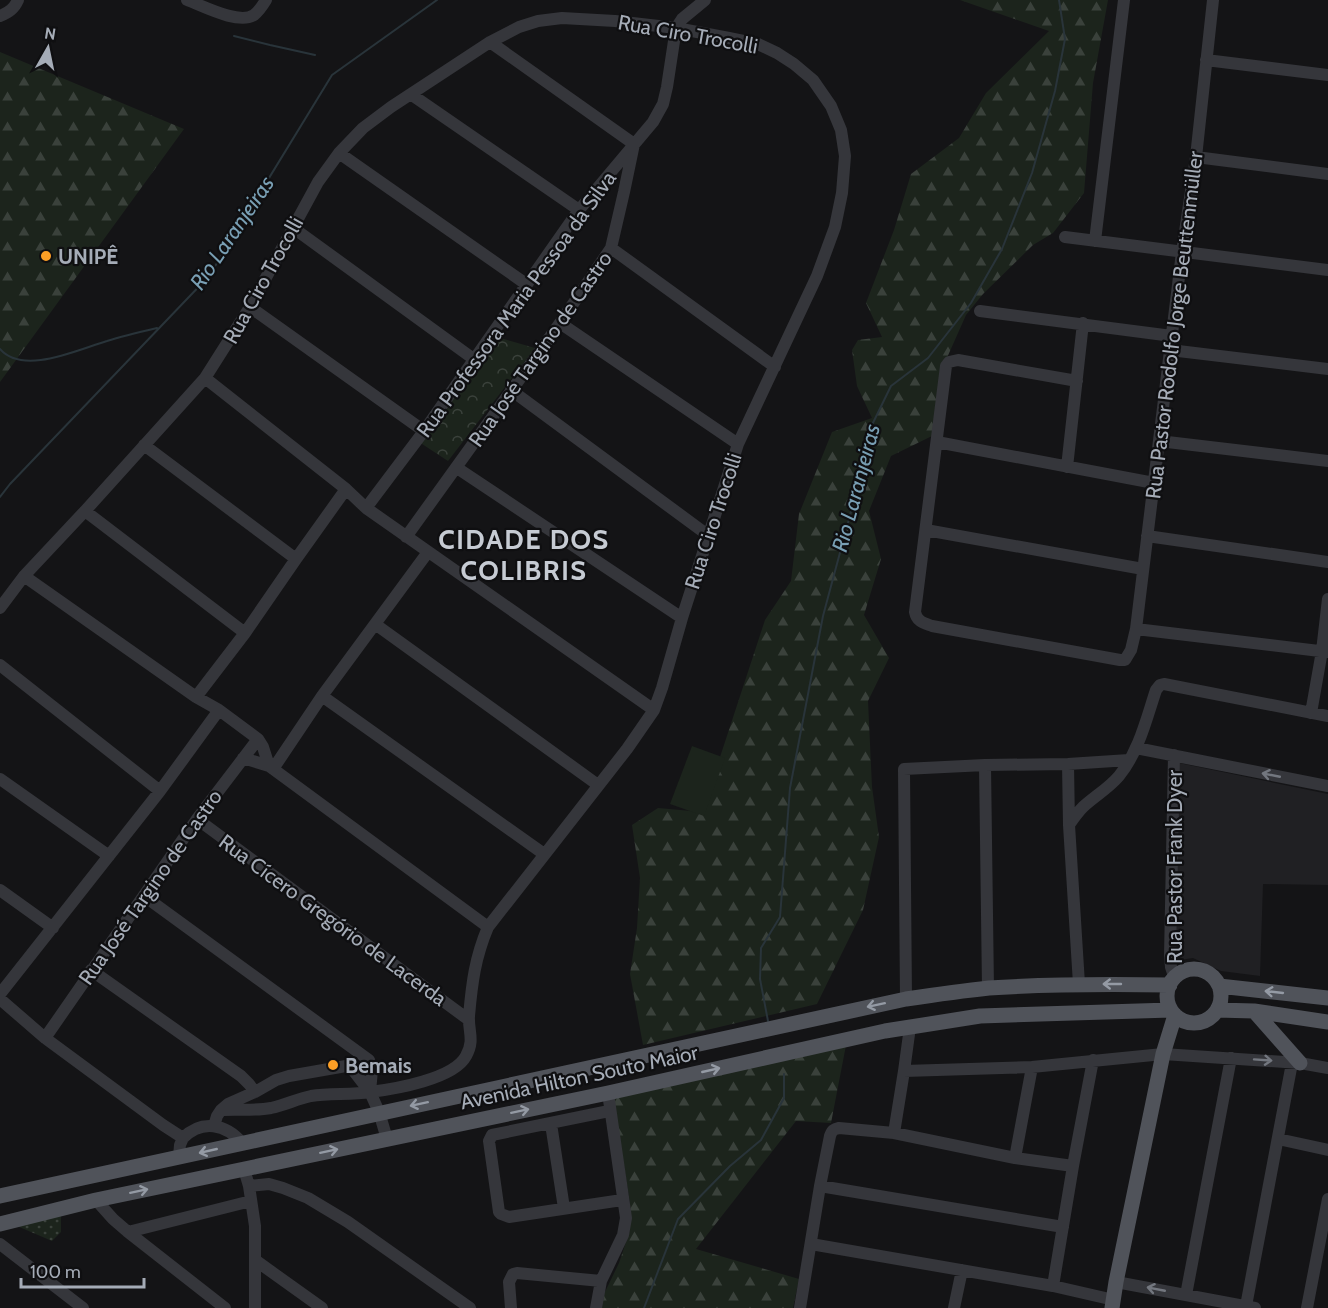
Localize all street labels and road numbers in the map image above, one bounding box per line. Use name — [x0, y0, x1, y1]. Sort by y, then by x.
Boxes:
street label: Rua Ciro Trocolli — [616, 9, 760, 59]
street label: Rua Pastor Rodolfo Jorge Beuttenmüller — [1140, 149, 1208, 500]
street label: Rua Professora Maria Pessoa da Silva — [411, 166, 621, 442]
street label: Rua Ciro Trocolli — [218, 212, 308, 348]
street label: Rua José Targino de Castro — [463, 247, 617, 451]
street label: Rua Ciro Trocolli — [679, 450, 747, 592]
street label: Rua Pastor Frank Dyer — [1162, 770, 1187, 964]
street label: Rua José Targino de Castro — [73, 785, 227, 989]
street label: Rua Cícero Gregório de Lacerda — [214, 829, 452, 1011]
street label: Avenida Hilton Souto Maior — [458, 1039, 701, 1114]

